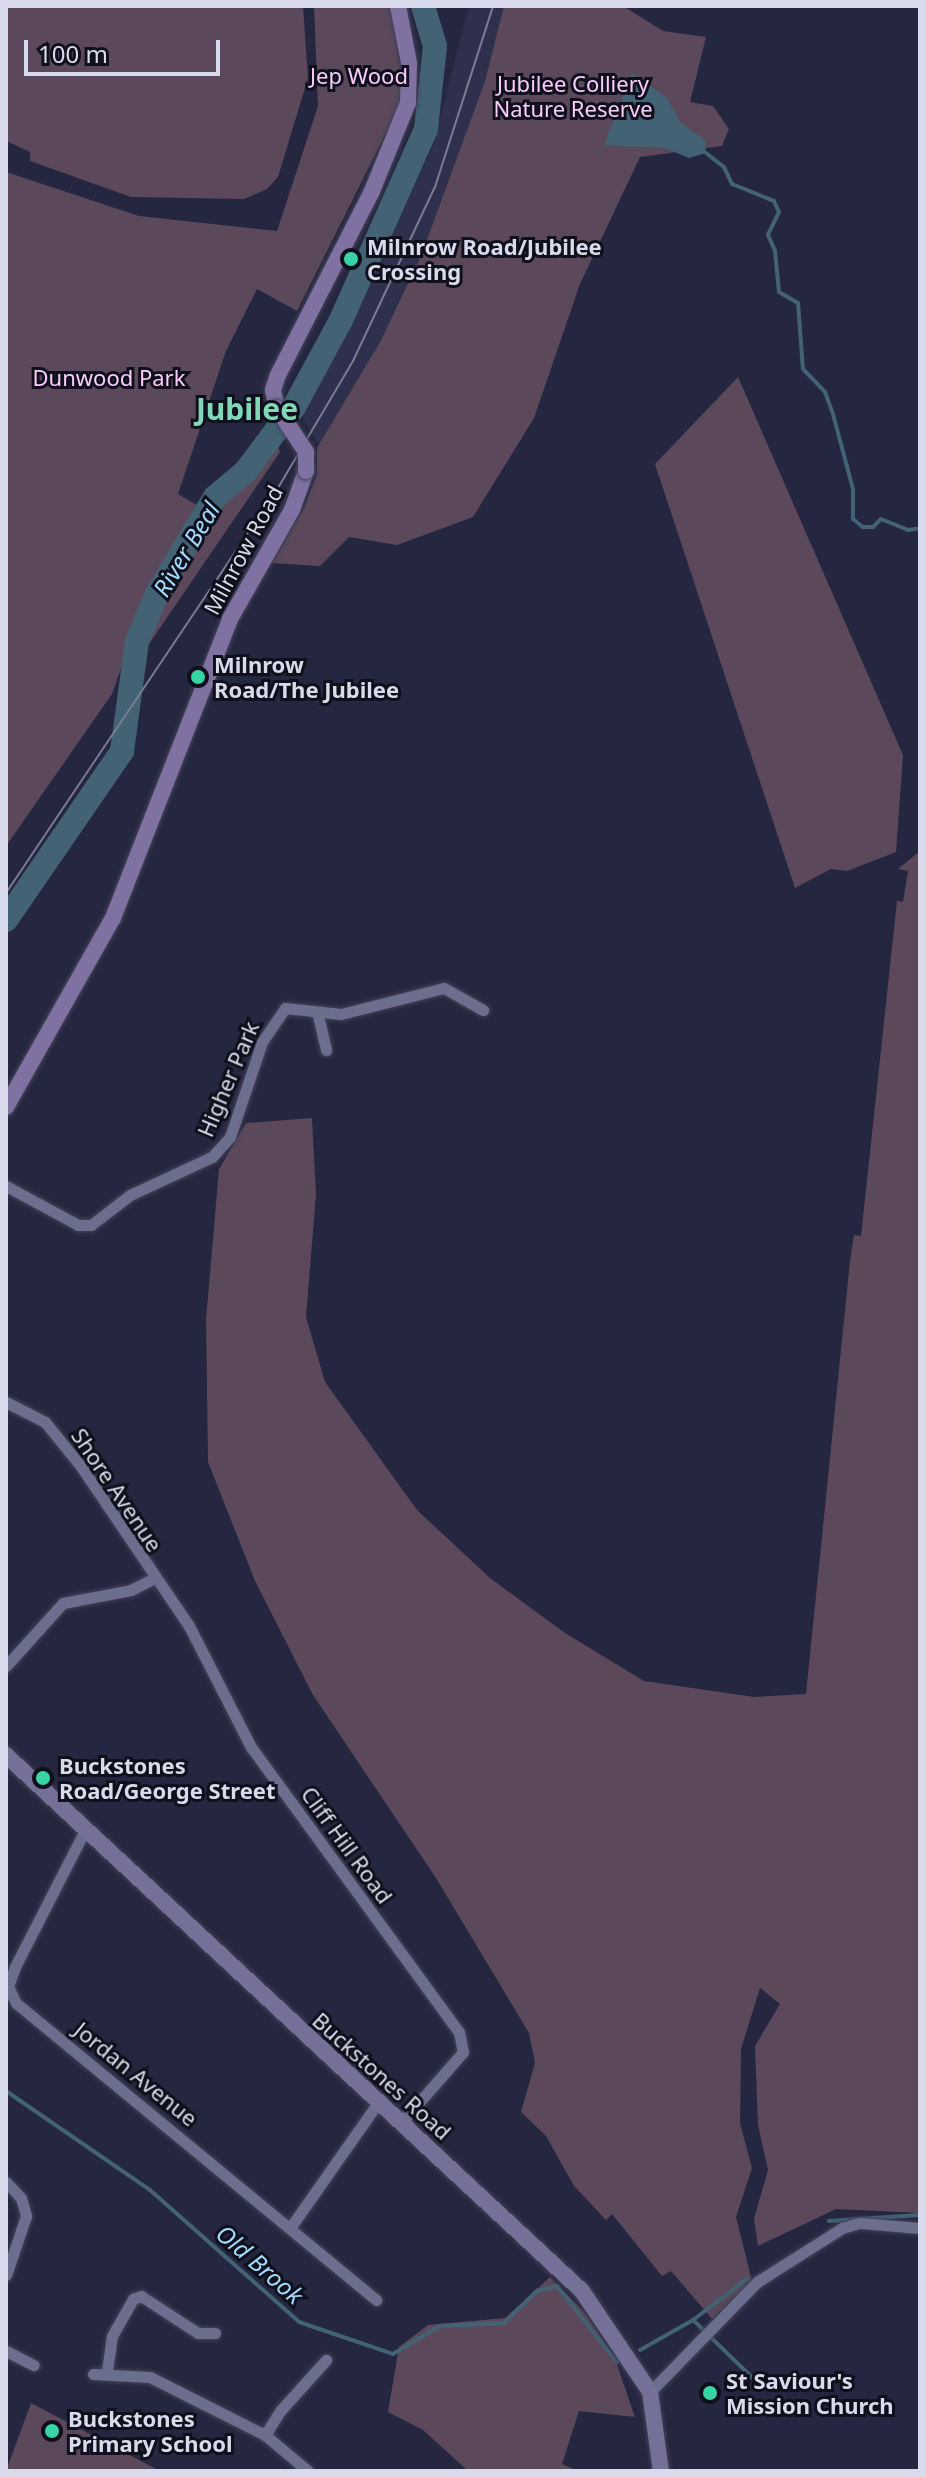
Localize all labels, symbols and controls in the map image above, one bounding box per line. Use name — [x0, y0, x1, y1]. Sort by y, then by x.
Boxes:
scale bar — [28, 24, 224, 74]
text: 100 m — [38, 37, 108, 70]
park label: Jep Wood — [310, 63, 408, 89]
park label: Jubilee Colliery Nature Reserve — [493, 70, 653, 122]
place label: Milnrow Road/Jubilee Crossing — [367, 233, 602, 284]
marker: Milnrow Road/Jubilee Crossing — [342, 250, 360, 268]
park label: Dunwood Park — [33, 365, 185, 391]
district label: Jubilee — [196, 391, 298, 427]
street label: Milnrow Road — [198, 481, 288, 619]
water label: River Beal — [147, 497, 225, 601]
place label: Milnrow Road/The Jubilee — [214, 651, 399, 702]
marker: Milnrow Road/The Jubilee — [189, 668, 207, 686]
street label: Higher Park — [192, 1017, 264, 1141]
street label: Shore Avenue — [66, 1423, 168, 1557]
place label: Buckstones Road/George Street — [59, 1752, 275, 1804]
marker: Buckstones Road/George Street — [34, 1769, 52, 1787]
street label: Cliff Hill Road — [296, 1781, 398, 1909]
street label: Buckstones Road — [307, 2007, 457, 2145]
street label: Jordan Avenue — [69, 2016, 203, 2132]
water label: Old Brook — [211, 2218, 309, 2310]
place label: St Saviour's Mission Church — [726, 2367, 894, 2418]
marker: St Saviour's Mission Church — [701, 2384, 719, 2402]
place label: Buckstones Primary School — [68, 2405, 233, 2456]
marker: Buckstones Primary School — [43, 2422, 61, 2440]

